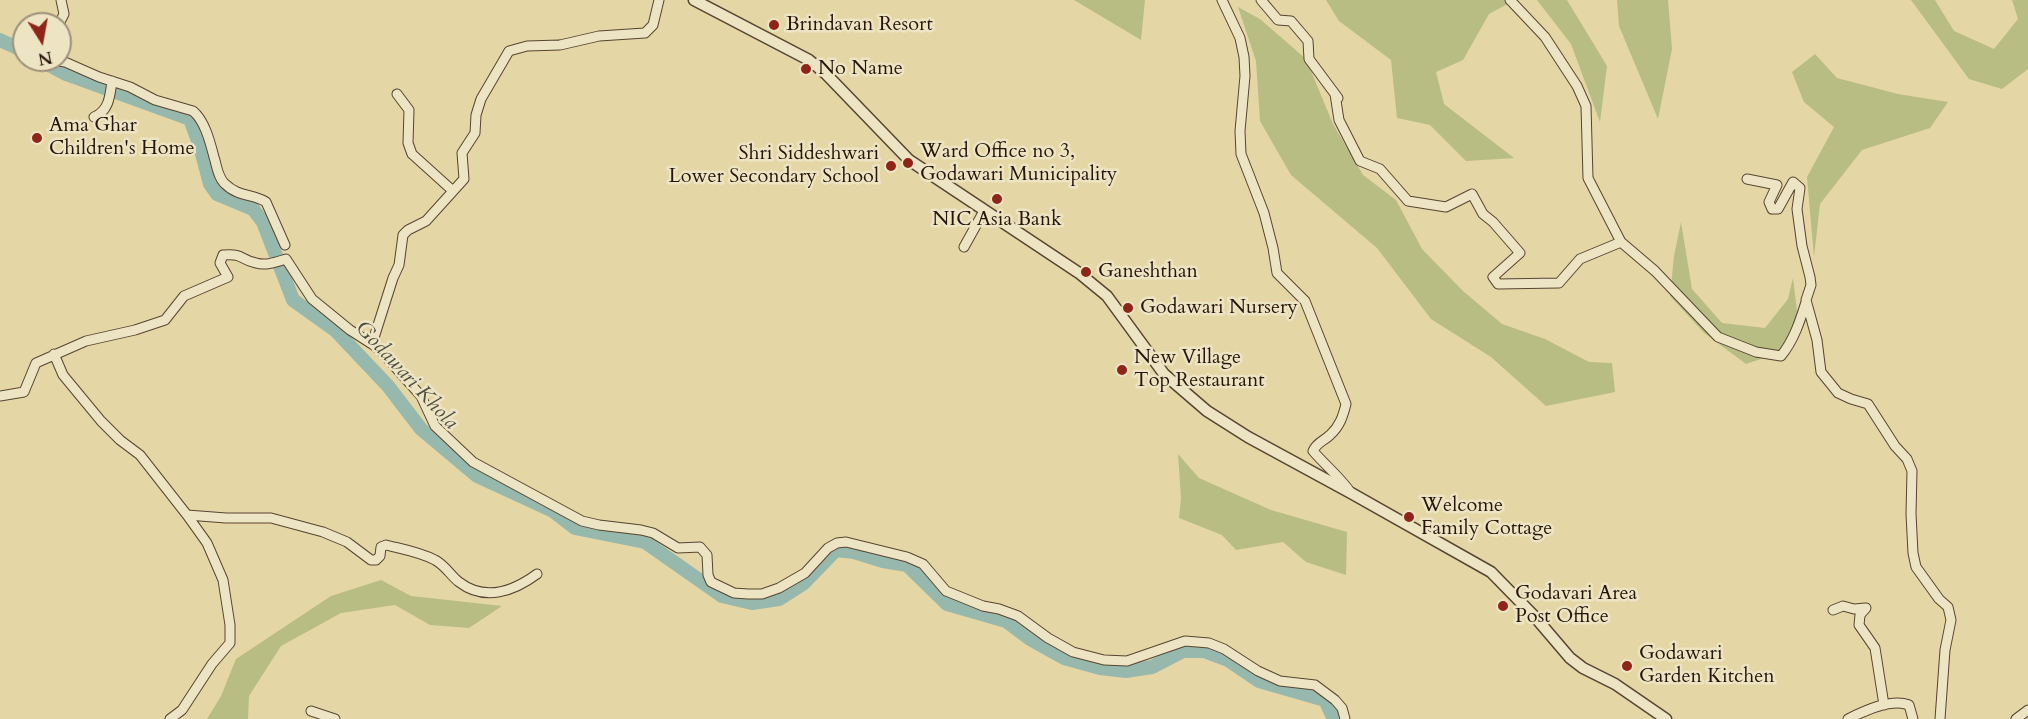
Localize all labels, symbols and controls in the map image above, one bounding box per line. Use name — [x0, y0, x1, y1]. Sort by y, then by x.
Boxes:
north arrow — [12, 12, 72, 72]
place label: Brindavan Resort — [786, 13, 933, 37]
marker: Brindavan Resort — [767, 18, 781, 32]
text: N — [36, 46, 54, 70]
place label: No Name — [818, 57, 903, 81]
marker: No Name — [799, 62, 813, 76]
place label: Ama Ghar Children's Home — [49, 114, 194, 161]
marker: Ama Ghar Children's Home — [30, 131, 44, 145]
place label: Ward Office no 3, Godawari Municipality — [920, 140, 1117, 187]
place label: Shri Siddeshwari Lower Secondary School — [669, 142, 879, 189]
marker: Ward Office no 3, Godawari Municipality — [901, 156, 915, 170]
marker: Shri Siddeshwari Lower Secondary School — [884, 159, 898, 173]
marker: NIC Asia Bank — [990, 192, 1004, 206]
place label: NIC Asia Bank — [932, 208, 1062, 232]
place label: Ganeshthan — [1098, 260, 1198, 284]
marker: Ganeshthan — [1079, 265, 1093, 279]
place label: Godawari Nursery — [1140, 296, 1298, 320]
marker: Godawari Nursery — [1121, 301, 1135, 315]
water label: Godawari Khola — [349, 316, 463, 436]
place label: New Village Top Restaurant — [1134, 346, 1265, 393]
marker: New Village Top Restaurant — [1115, 363, 1129, 377]
place label: Welcome Family Cottage — [1421, 494, 1552, 541]
marker: Welcome Family Cottage — [1402, 510, 1416, 524]
place label: Godavari Area Post Office — [1515, 582, 1637, 629]
marker: Godavari Area Post Office — [1496, 599, 1510, 613]
place label: Godawari Garden Kitchen — [1639, 642, 1775, 689]
marker: Godawari Garden Kitchen — [1620, 659, 1634, 673]

